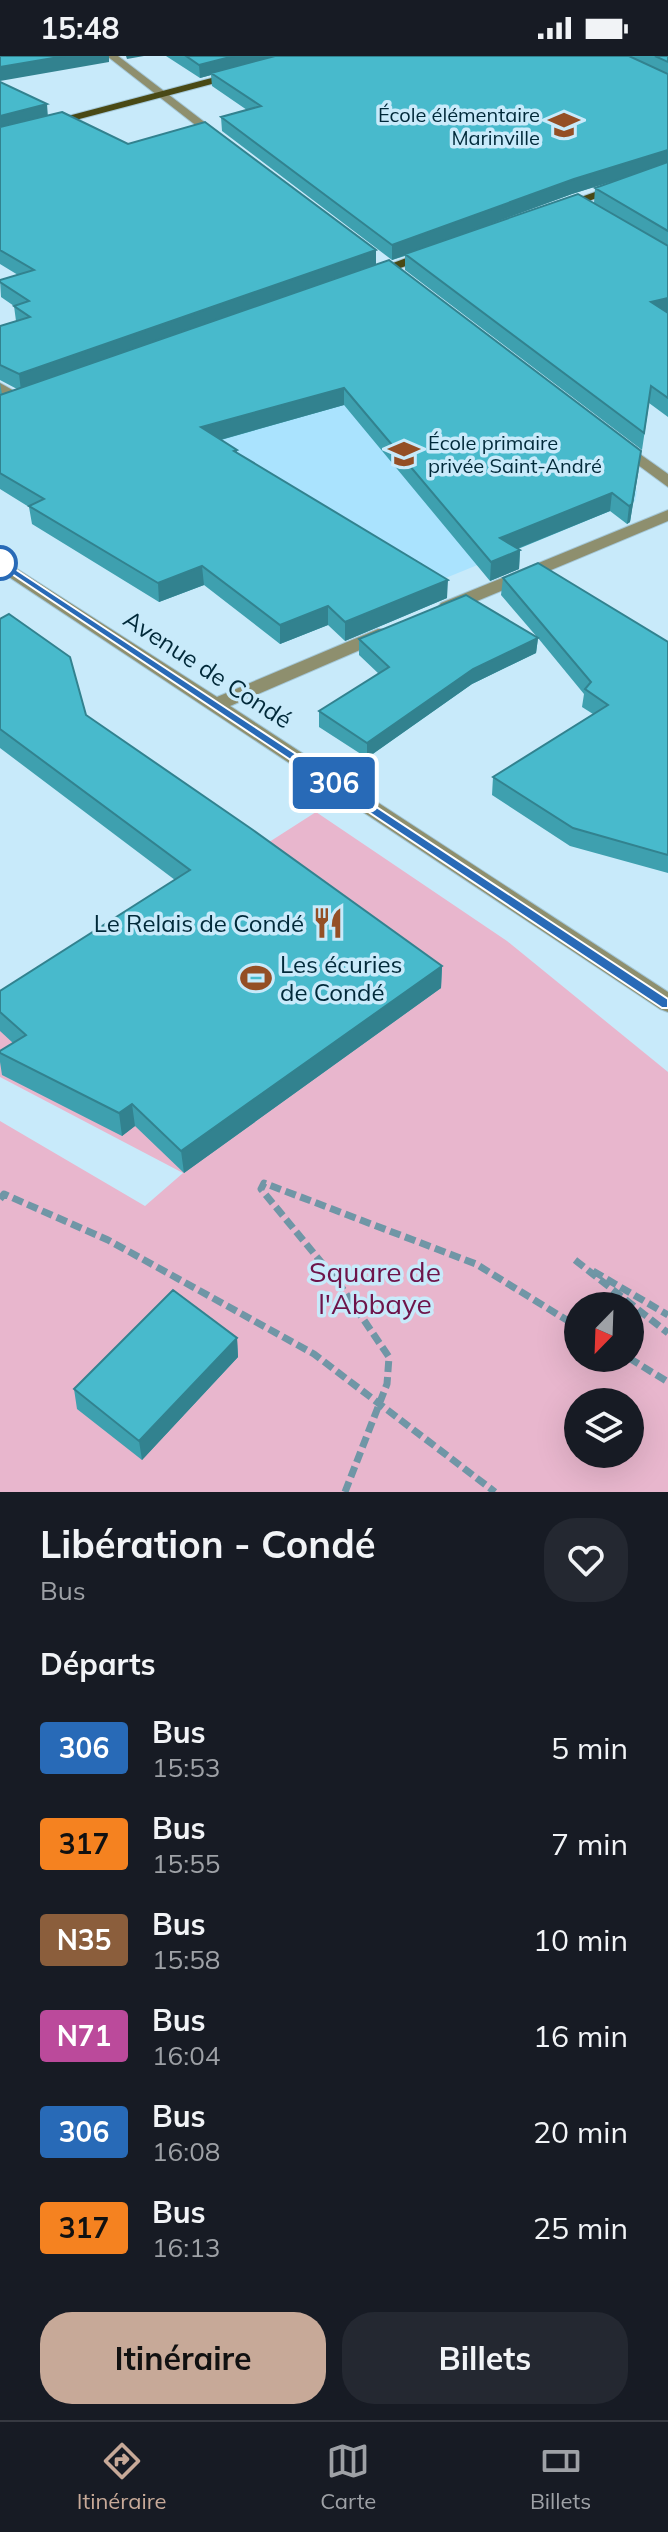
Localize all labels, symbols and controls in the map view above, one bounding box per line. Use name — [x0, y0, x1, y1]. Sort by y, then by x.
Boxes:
text: 15:48 — [40, 9, 119, 47]
place label: École élémentaire Marinville — [378, 102, 540, 150]
school or university icon: École élémentaire Marinville — [547, 108, 581, 142]
place label: École primaire privée Saint-André — [428, 430, 602, 478]
school or university icon: École primaire privée Saint-André — [387, 437, 421, 471]
unlabelled marker — [0, 546, 17, 580]
street label: Avenue de Condé — [118, 603, 298, 735]
line badge: 306 — [288, 757, 380, 809]
text: 306 — [309, 765, 359, 800]
restaurant icon: Le Relais de Condé — [311, 906, 345, 940]
place label: Le Relais de Condé — [94, 908, 304, 938]
place label: Les écuries de Condé — [280, 949, 402, 1007]
sports icon: Les écuries de Condé — [239, 961, 273, 995]
park label: Square de l'Abbaye — [309, 1254, 441, 1321]
north arrow — [564, 1292, 644, 1372]
map controls — [564, 1292, 644, 1468]
button: layers — [564, 1388, 644, 1468]
button: heart — [544, 1518, 628, 1602]
text: Libération - Condé — [40, 1520, 376, 1568]
text: Bus — [40, 1574, 86, 1607]
text: Départs — [40, 1645, 156, 1683]
text: Bus — [152, 1713, 206, 1751]
text: 5 min — [551, 1729, 628, 1767]
text: 306 — [59, 1730, 109, 1765]
text: 15:53 — [152, 1751, 220, 1784]
text: Bus — [152, 1809, 206, 1847]
text: 7 min — [551, 1825, 628, 1863]
text: 317 — [59, 1826, 109, 1861]
text: 15:55 — [152, 1847, 220, 1880]
text: Bus — [152, 1905, 206, 1943]
text: 10 min — [533, 1921, 628, 1959]
text: N35 — [57, 1922, 111, 1957]
text: 15:58 — [152, 1943, 220, 1976]
text: Bus — [152, 2001, 206, 2039]
text: 16 min — [533, 2017, 628, 2055]
text: N71 — [57, 2018, 111, 2053]
text: 16:04 — [152, 2039, 220, 2072]
text: Bus — [152, 2097, 206, 2135]
text: 20 min — [533, 2113, 628, 2151]
text: 306 — [59, 2114, 109, 2149]
text: 16:08 — [152, 2135, 220, 2168]
text: Bus — [152, 2193, 206, 2231]
text: 25 min — [533, 2209, 628, 2247]
text: 317 — [59, 2210, 109, 2245]
text: 16:13 — [152, 2231, 220, 2264]
button: Itinéraire — [40, 2312, 326, 2404]
button: Billets — [342, 2312, 628, 2404]
tab: Itinéraire — [77, 2439, 166, 2515]
tab: Carte — [320, 2439, 376, 2515]
tab: Billets — [530, 2439, 591, 2515]

